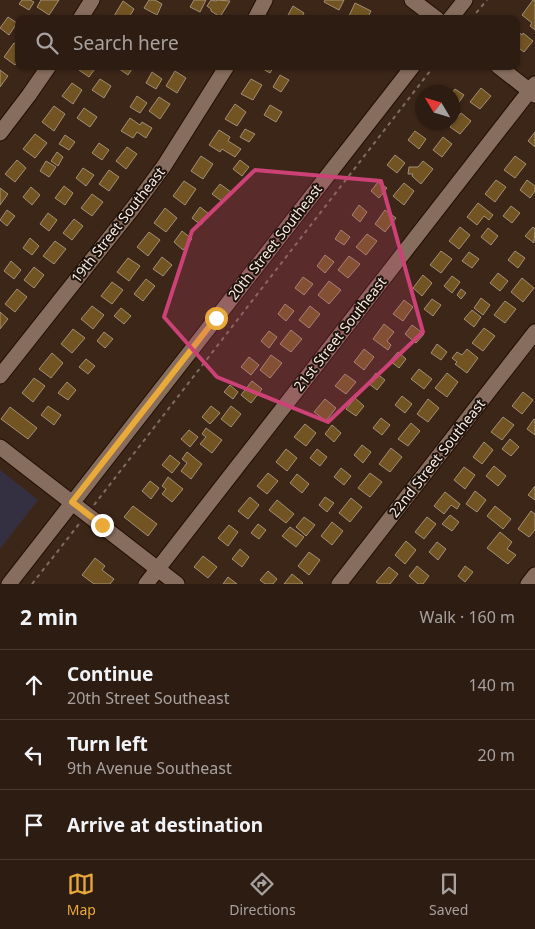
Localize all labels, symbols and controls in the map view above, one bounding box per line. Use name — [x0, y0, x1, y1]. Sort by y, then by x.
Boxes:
search box — [15, 15, 520, 70]
icon: search — [33, 29, 61, 57]
text: Search here — [73, 30, 179, 56]
north arrow — [415, 85, 460, 130]
street label: 19th Street Southeast — [66, 163, 169, 287]
street label: 20th Street Southeast — [223, 180, 326, 304]
street label: 21st Street Southeast — [289, 273, 390, 395]
route start — [205, 307, 228, 330]
street label: 22nd Street Southeast — [384, 394, 489, 521]
route end — [91, 514, 114, 537]
text: 2 min — [20, 603, 78, 631]
text: Walk · 160 m — [420, 606, 515, 628]
text: Continue — [67, 661, 153, 687]
icon: ahead — [20, 671, 48, 699]
text: 140 m — [468, 674, 515, 696]
text: 20th Street Southeast — [67, 687, 229, 709]
text: Turn left — [67, 731, 148, 757]
icon: left — [20, 741, 48, 769]
text: 20 m — [478, 744, 515, 766]
text: 9th Avenue Southeast — [67, 757, 232, 779]
icon: arrive — [20, 811, 48, 839]
text: Arrive at destination — [67, 812, 263, 838]
tab: Map — [67, 870, 96, 919]
tab: Directions — [229, 870, 296, 919]
tab: Saved — [429, 870, 468, 919]

